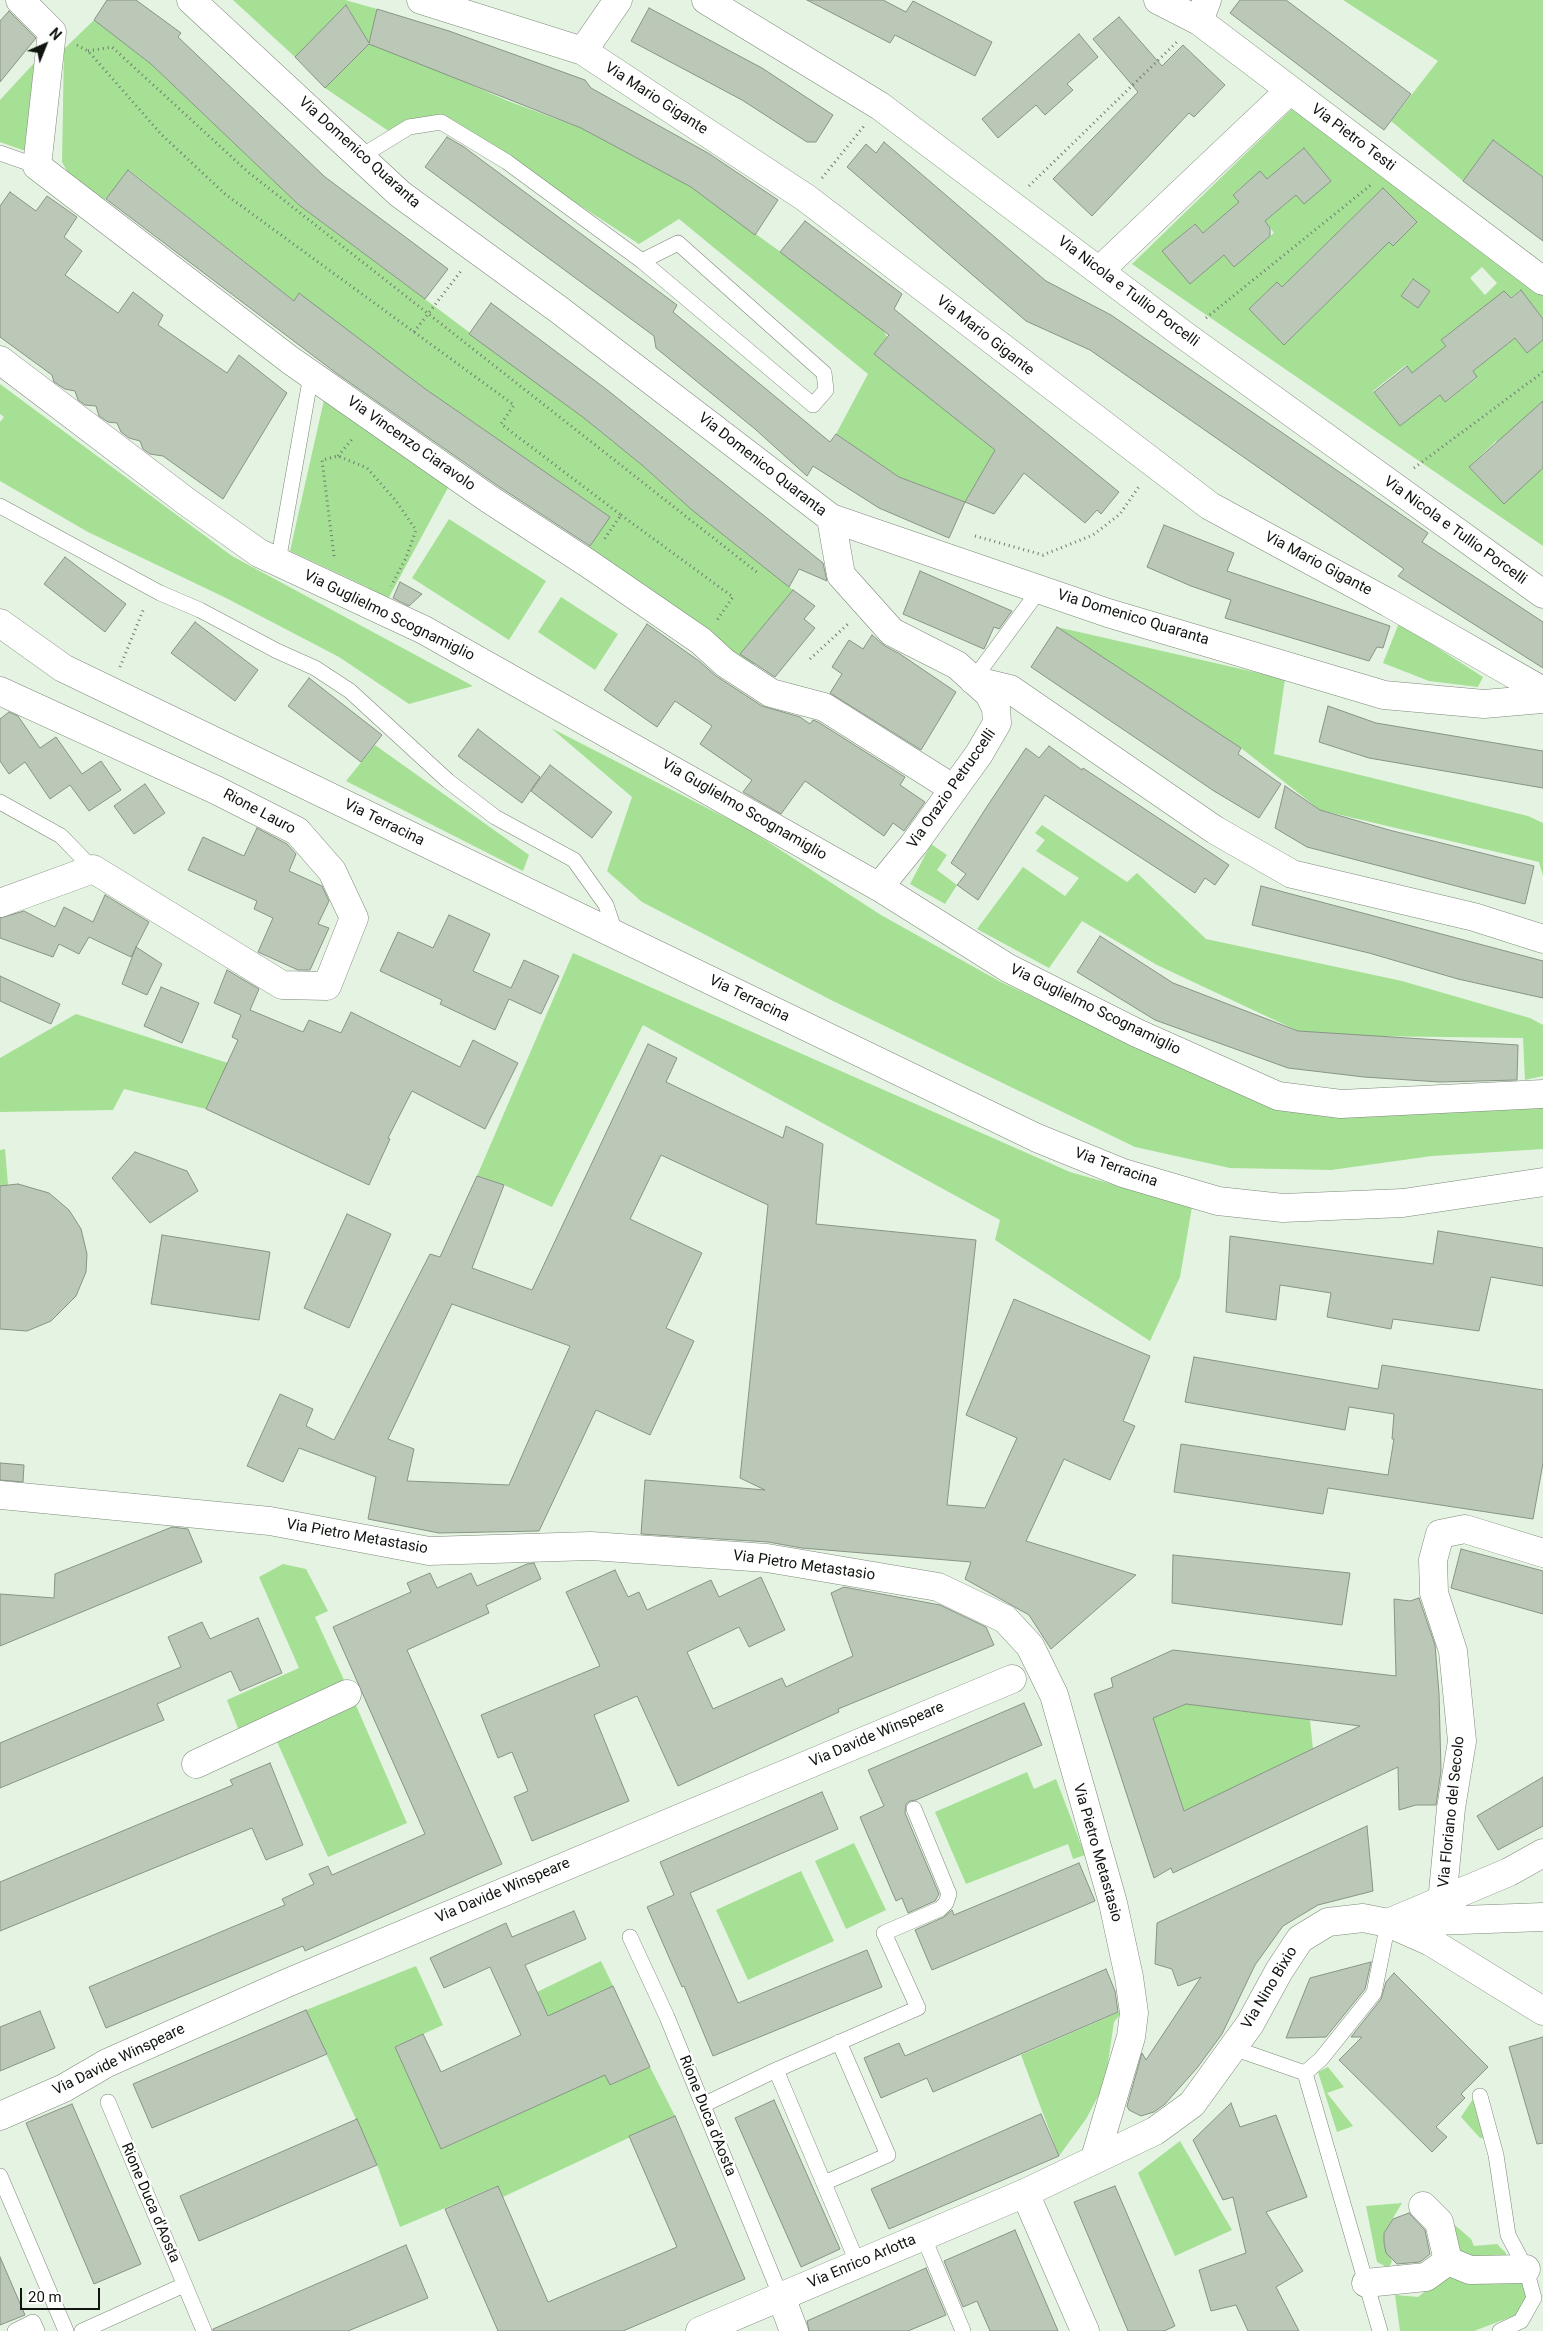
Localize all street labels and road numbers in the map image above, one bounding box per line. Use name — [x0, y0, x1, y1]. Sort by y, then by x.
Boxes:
street label: Via Mario Gigante — [601, 59, 711, 139]
street label: Via Domenico Quaranta — [294, 94, 424, 212]
street label: Via Pietro Testi — [1307, 100, 1399, 176]
street label: Via Nicola e Tullio Porcelli — [1054, 233, 1202, 351]
street label: Via Mario Gigante — [933, 292, 1037, 380]
street label: Via Vincenzo Ciaravolo — [343, 393, 479, 495]
street label: Via Domenico Quaranta — [694, 409, 830, 521]
street label: Via Nicola e Tullio Porcelli — [1380, 473, 1530, 589]
street label: Via Mario Gigante — [1261, 528, 1375, 600]
street label: Via Guglielmo Scognamiglio — [301, 567, 477, 665]
street label: Via Domenico Quaranta — [1055, 586, 1211, 650]
street label: Via Orazio Petruccelli — [904, 726, 1000, 852]
street label: Via Guglielmo Scognamiglio — [658, 755, 830, 865]
street label: Rione Lauro — [220, 785, 298, 839]
street label: Via Terracina — [341, 796, 427, 850]
street label: Via Guglielmo Scognamiglio — [1007, 961, 1183, 1059]
street label: Via Terracina — [706, 972, 792, 1026]
street label: Via Terracina — [1072, 1145, 1160, 1191]
street label: Via Pietro Metastasio — [285, 1516, 429, 1558]
street label: Via Pietro Metastasio — [732, 1547, 876, 1585]
street label: Via Davide Winspeare — [807, 1698, 947, 1772]
street label: Via Floriano del Secolo — [1435, 1735, 1469, 1889]
street label: Via Pietro Metastasio — [1069, 1782, 1125, 1924]
street label: Via Davide Winspeare — [433, 1854, 573, 1928]
street label: Via Nino Bixio — [1238, 1944, 1302, 2032]
street label: Via Davide Winspeare — [50, 2020, 188, 2100]
street label: Rione Duca d'Aosta — [675, 2053, 739, 2179]
street label: Rione Duca d'Aosta — [117, 2140, 183, 2266]
street label: Via Enrico Arlotta — [805, 2231, 919, 2293]

